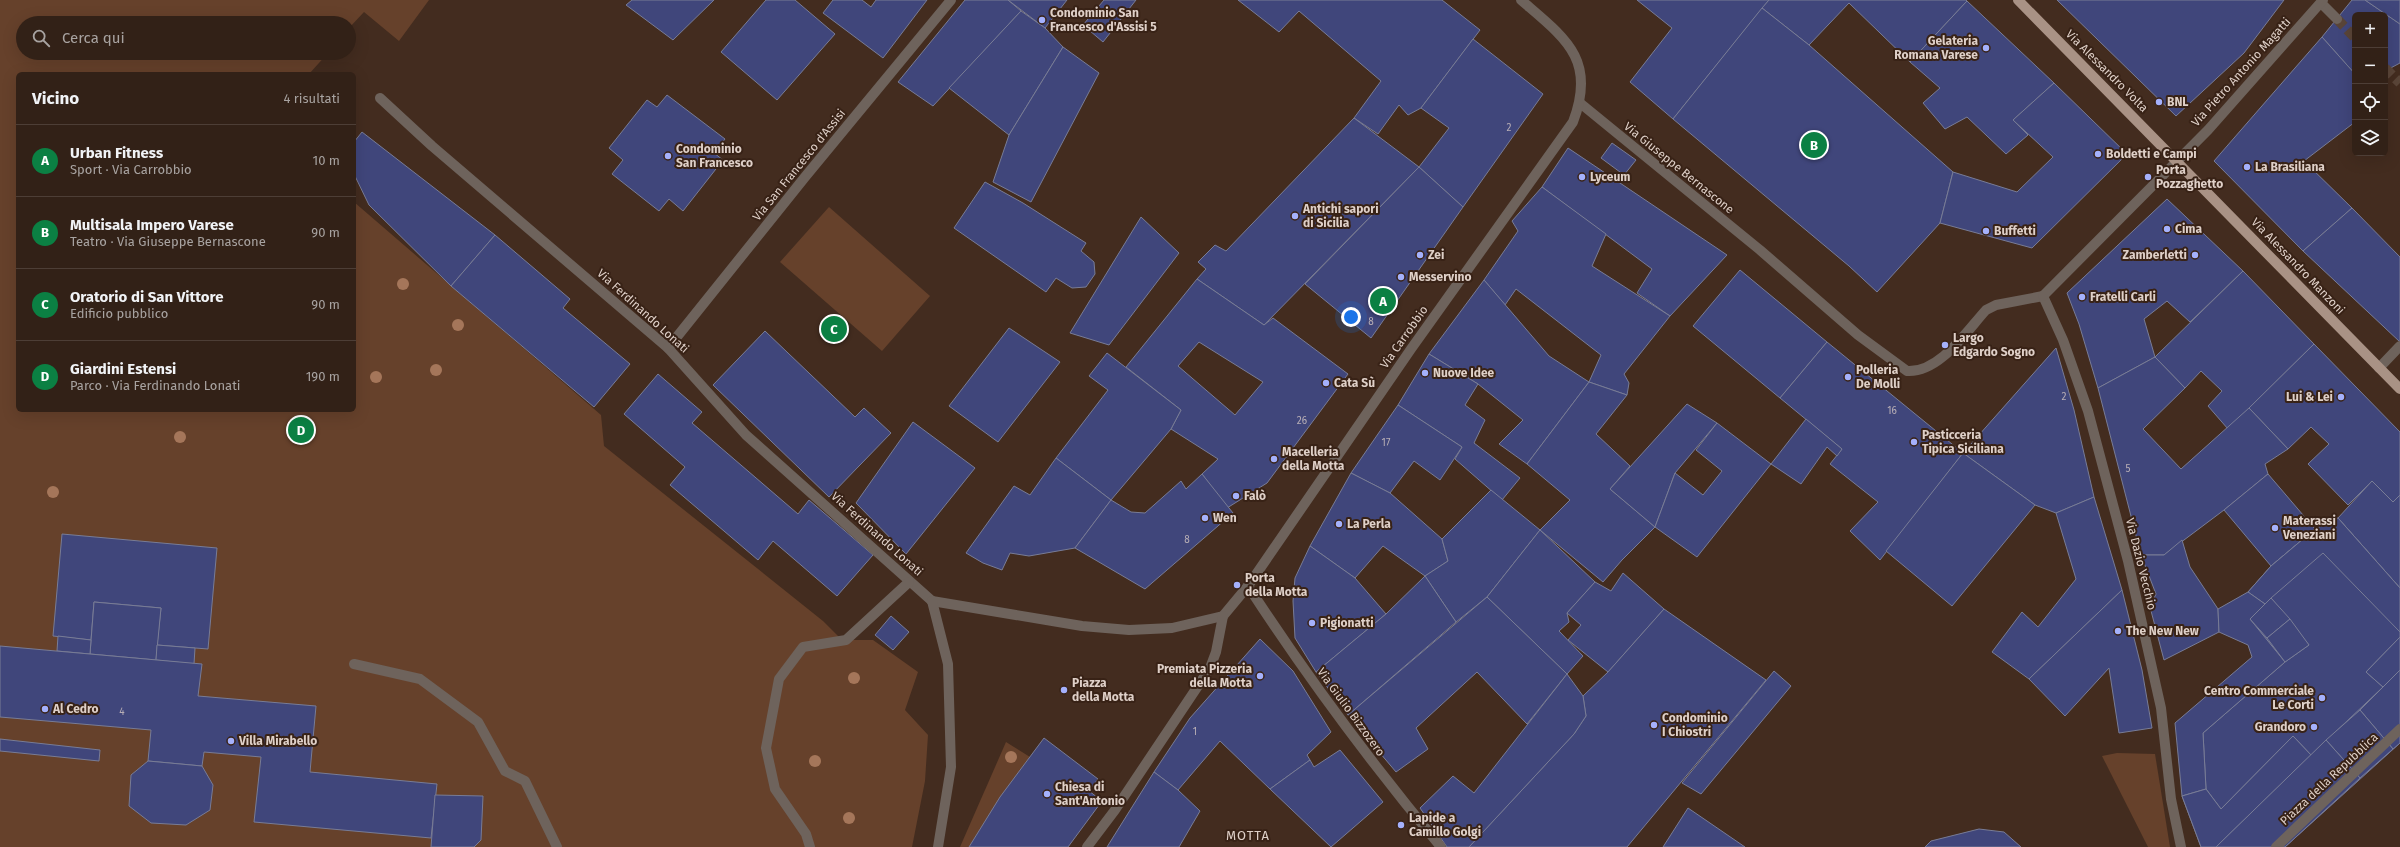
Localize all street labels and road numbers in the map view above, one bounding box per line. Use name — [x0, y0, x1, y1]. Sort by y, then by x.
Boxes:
street label: Via Pietro Antonio Magatti — [2188, 15, 2294, 129]
street label: Via Alessandro Volta — [2063, 27, 2151, 115]
street label: Via San Francesco d'Assisi — [750, 106, 848, 224]
street label: Via Giuseppe Bernascone — [1621, 119, 1737, 217]
street label: Via Alessandro Manzoni — [2248, 215, 2348, 317]
street label: Via Ferdinando Lonati — [594, 266, 692, 356]
street label: Via Carrobbio — [1377, 303, 1431, 371]
street label: Via Ferdinando Lonati — [828, 489, 926, 579]
street label: Via Dazio Vecchio — [2123, 517, 2159, 611]
street label: Via Giulio Bizzozero — [1314, 665, 1388, 759]
street label: Piazza della Repubblica — [2277, 730, 2381, 828]

